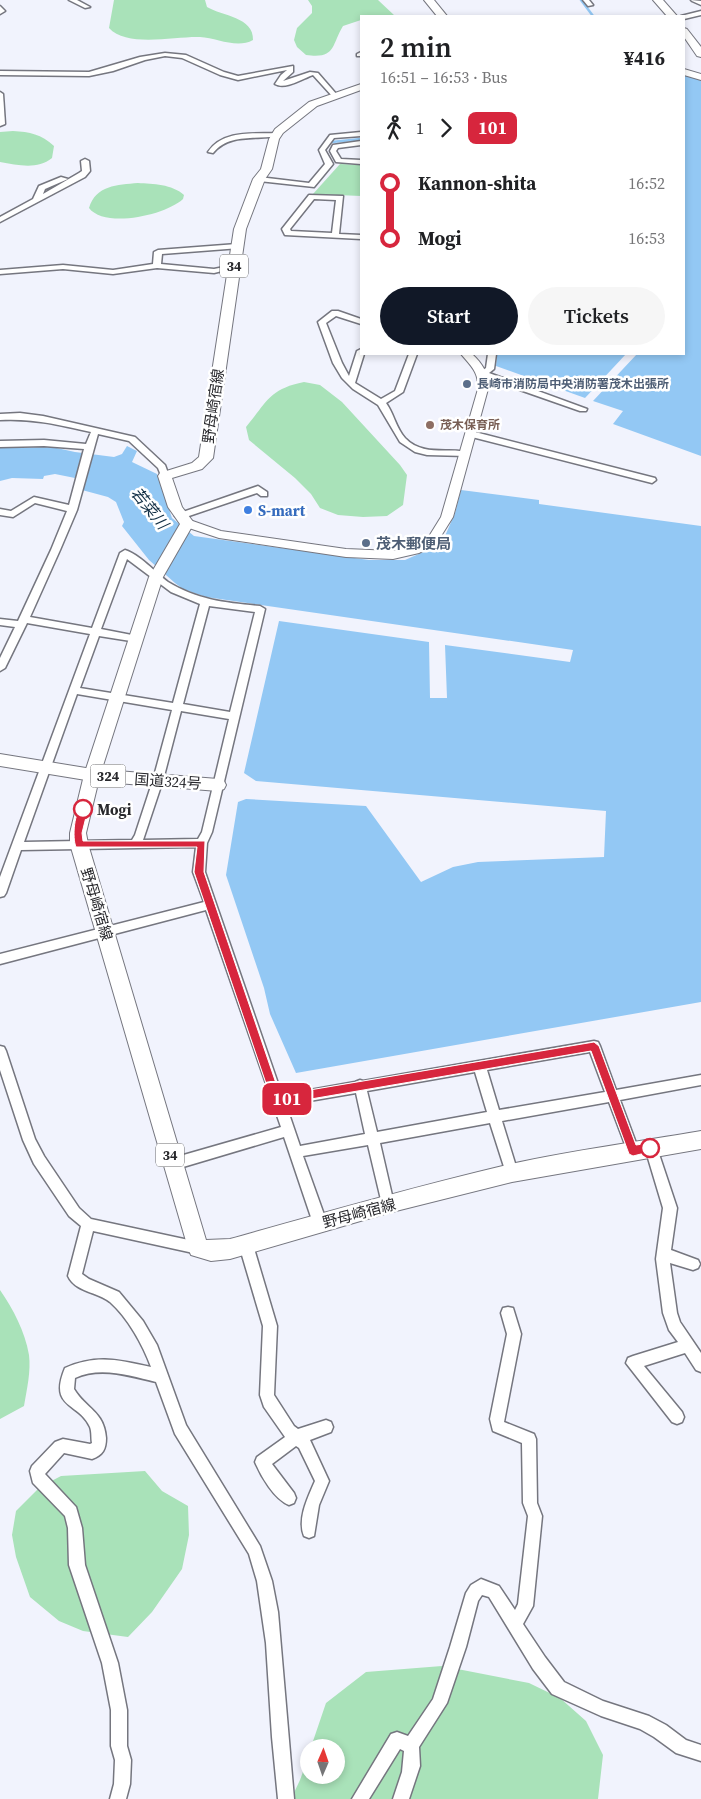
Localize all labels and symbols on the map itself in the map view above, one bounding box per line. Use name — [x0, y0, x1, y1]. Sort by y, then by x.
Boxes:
road number: 34 — [220, 255, 248, 278]
street label: 野母崎宿線 — [197, 367, 229, 445]
place label: 長崎市消防局中央消防署茂木出張所 — [477, 376, 669, 392]
marker: 長崎市消防局中央消防署茂木出張所 — [461, 378, 473, 390]
place label: 茂木保育所 — [440, 417, 500, 433]
marker: 茂木保育所 — [424, 419, 436, 431]
water label: 若菜川 — [126, 482, 175, 535]
place label: S-mart — [258, 500, 306, 521]
marker: S-mart — [242, 504, 254, 516]
place label: 茂木郵便局 — [376, 533, 451, 554]
marker: 茂木郵便局 — [360, 537, 372, 549]
road number: 324 — [90, 764, 126, 788]
street label: 国道324号 — [134, 768, 202, 794]
marker: Mogi — [73, 799, 93, 819]
place label: Mogi — [97, 799, 132, 820]
street label: 野母崎宿線 — [76, 865, 118, 943]
line badge: 101 — [258, 1083, 316, 1115]
unlabelled marker — [640, 1138, 660, 1158]
road number: 34 — [156, 1144, 184, 1166]
street label: 野母崎宿線 — [320, 1193, 398, 1233]
north arrow — [300, 1739, 345, 1784]

